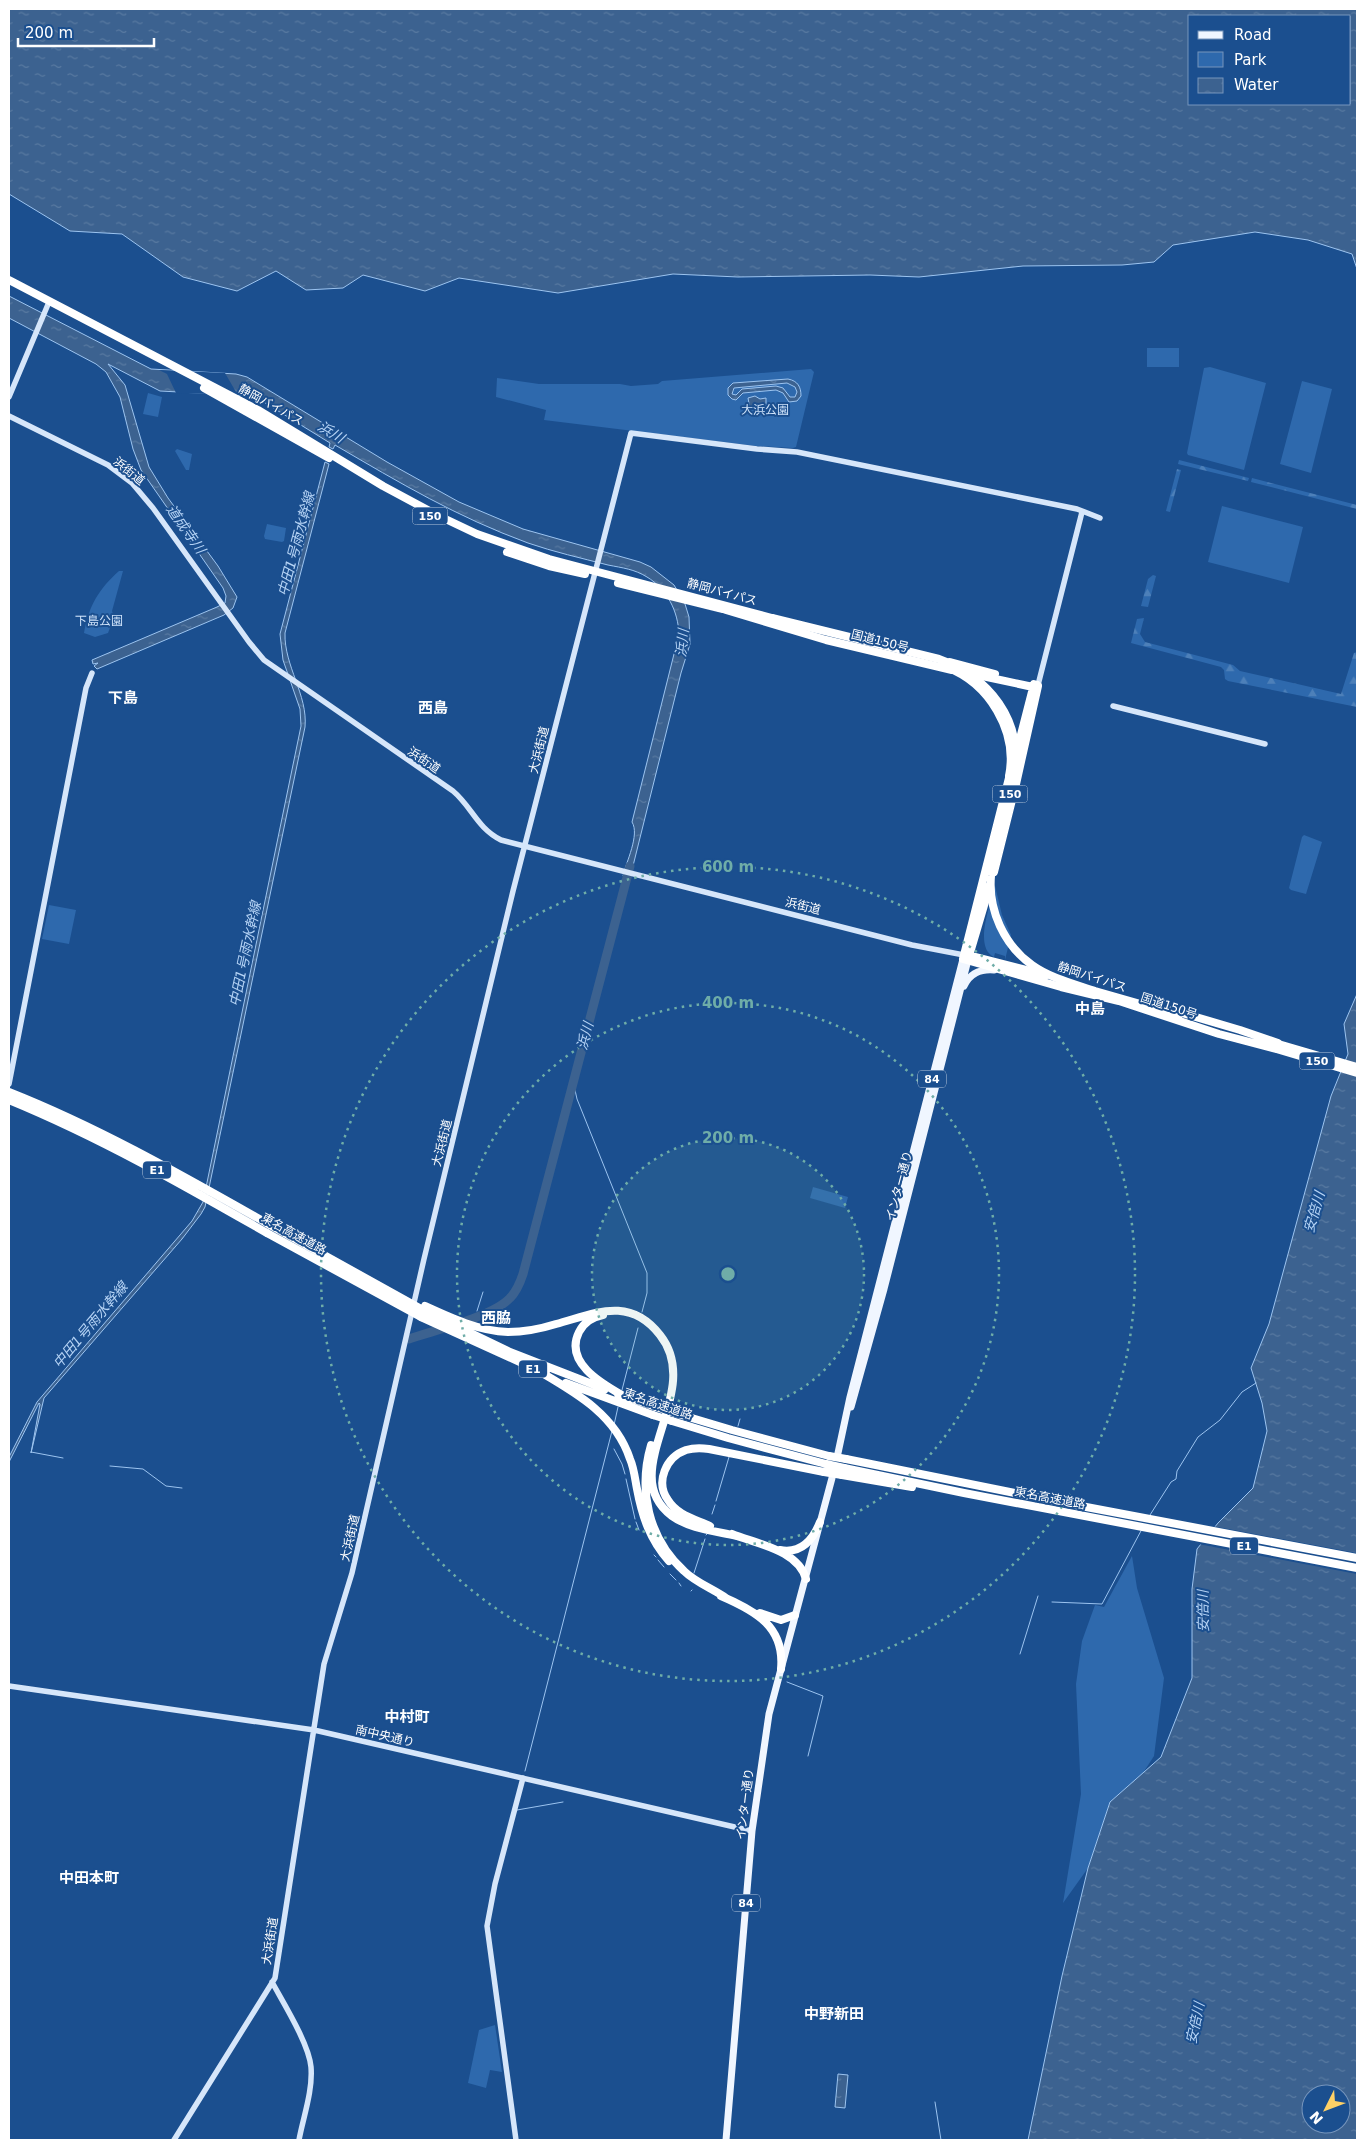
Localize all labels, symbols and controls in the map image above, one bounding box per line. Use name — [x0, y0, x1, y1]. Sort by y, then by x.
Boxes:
scale bar — [18, 15, 154, 47]
legend — [1188, 15, 1351, 105]
text: 200 m — [25, 24, 73, 42]
text: Road — [1234, 26, 1272, 44]
text: Park — [1234, 51, 1267, 69]
text: Water — [1234, 76, 1279, 94]
street label: 静岡バイパス — [236, 381, 306, 429]
park label: 大浜公園 — [741, 403, 789, 417]
water label: 浜川 — [315, 418, 349, 447]
street label: 浜街道 — [111, 454, 147, 488]
water label: 中田1号雨水幹線 — [274, 488, 318, 598]
water label: 道成寺川 — [163, 501, 210, 558]
road number: 150 — [412, 508, 448, 524]
street label: 静岡バイパス — [686, 576, 758, 608]
park label: 下島公園 — [75, 614, 123, 628]
water label: 浜川 — [673, 626, 692, 658]
street label: 国道150号 — [850, 627, 910, 655]
district label: 下島 — [108, 689, 138, 707]
district label: 西島 — [418, 699, 448, 717]
street label: 大浜街道 — [526, 725, 552, 775]
street label: 浜街道 — [405, 744, 443, 776]
road number: 150 — [992, 786, 1028, 802]
text: 600 m — [702, 858, 754, 876]
street label: 浜街道 — [784, 895, 822, 917]
water label: 中田1号雨水幹線 — [226, 898, 264, 1008]
street label: 静岡バイパス — [1056, 959, 1128, 995]
street label: 国道150号 — [1139, 990, 1199, 1022]
text: 400 m — [702, 994, 754, 1012]
district label: 中島 — [1075, 1000, 1105, 1018]
water label: 浜川 — [574, 1018, 597, 1052]
road number: 150 — [1300, 1052, 1334, 1070]
road number: 84 — [918, 1070, 946, 1088]
street label: 大浜街道 — [429, 1118, 455, 1168]
text: 200 m — [702, 1129, 754, 1147]
street label: インター通り — [883, 1149, 915, 1223]
road number: E1 — [143, 1162, 171, 1178]
water label: 安倍川 — [1301, 1188, 1328, 1234]
street label: 東名高速道路 — [259, 1210, 329, 1258]
centre of rings — [719, 1265, 737, 1283]
water label: 中田1号雨水幹線 — [50, 1277, 132, 1371]
district label: 西脇 — [481, 1309, 511, 1327]
road number: E1 — [519, 1360, 547, 1378]
street label: 東名高速道路 — [622, 1386, 694, 1422]
street label: 東名高速道路 — [1013, 1484, 1087, 1512]
street label: 大浜街道 — [338, 1513, 362, 1563]
road number: E1 — [1230, 1538, 1258, 1554]
water label: 安倍川 — [1195, 1588, 1211, 1632]
district label: 中村町 — [384, 1708, 430, 1726]
street label: 南中央通り — [354, 1722, 416, 1750]
street label: インター通り — [734, 1767, 756, 1841]
district label: 中田本町 — [59, 1869, 119, 1887]
road number: 84 — [732, 1895, 760, 1912]
street label: 大浜街道 — [259, 1916, 281, 1966]
water label: 安倍川 — [1183, 1999, 1208, 2045]
district label: 中野新田 — [804, 2005, 864, 2023]
north arrow — [1301, 2084, 1351, 2134]
text: N — [1306, 2108, 1326, 2127]

